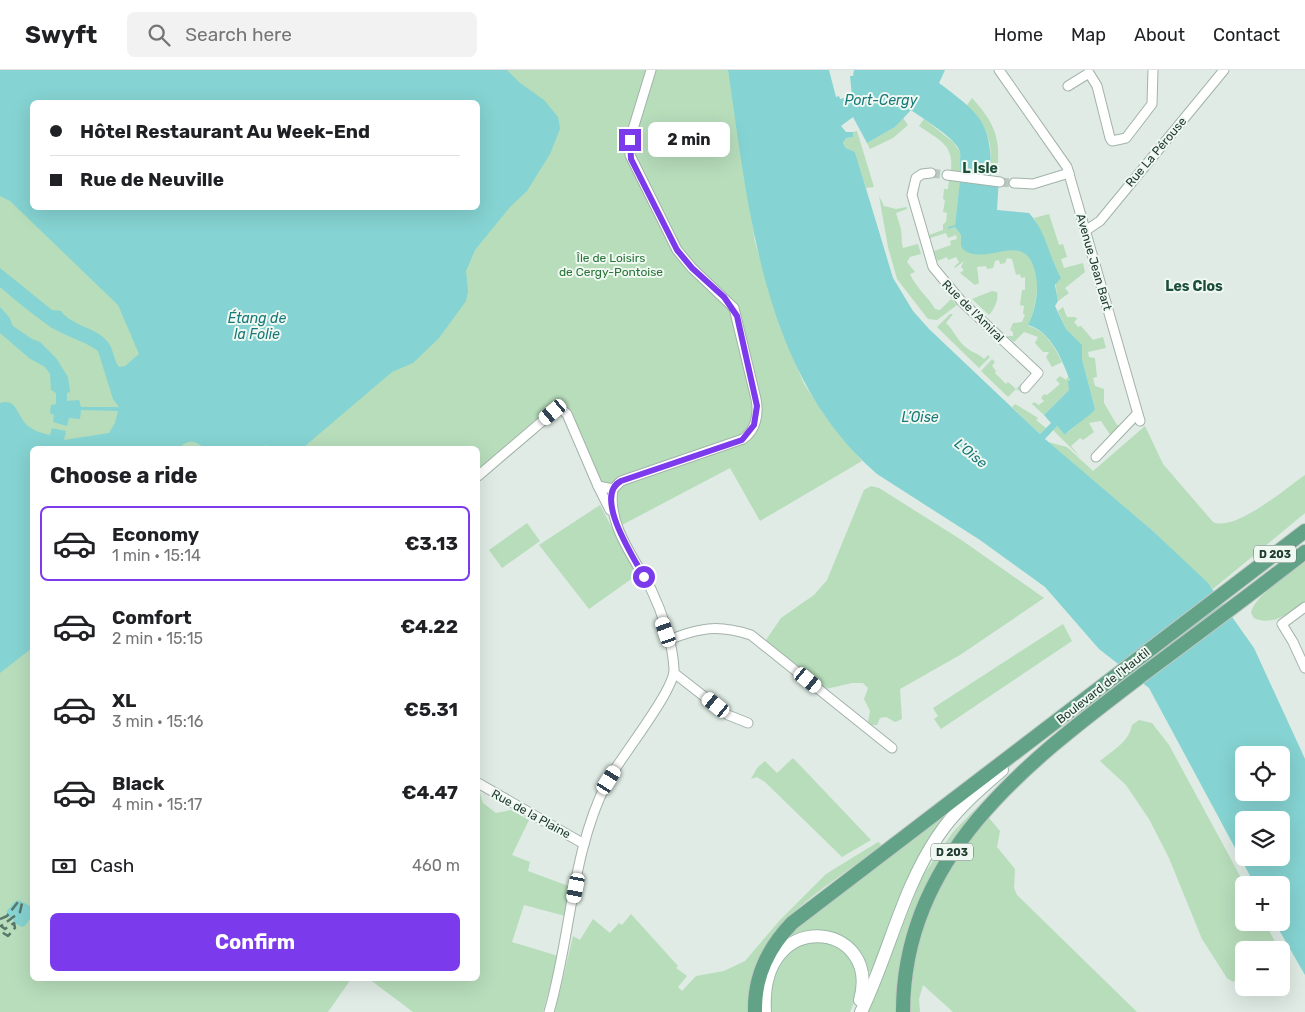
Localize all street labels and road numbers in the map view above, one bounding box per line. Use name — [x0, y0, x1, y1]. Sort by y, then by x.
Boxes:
street label: Rue La Pérouse — [1123, 114, 1189, 190]
street label: Avenue Jean Bart — [1073, 212, 1115, 312]
street label: Rue de l'Amiral — [939, 277, 1007, 345]
road number: D 203 — [1254, 546, 1296, 562]
street label: Boulevard de l'Hautil — [1054, 645, 1152, 727]
street label: Rue de la Plaine — [489, 787, 573, 842]
road number: D 203 — [931, 844, 973, 860]

